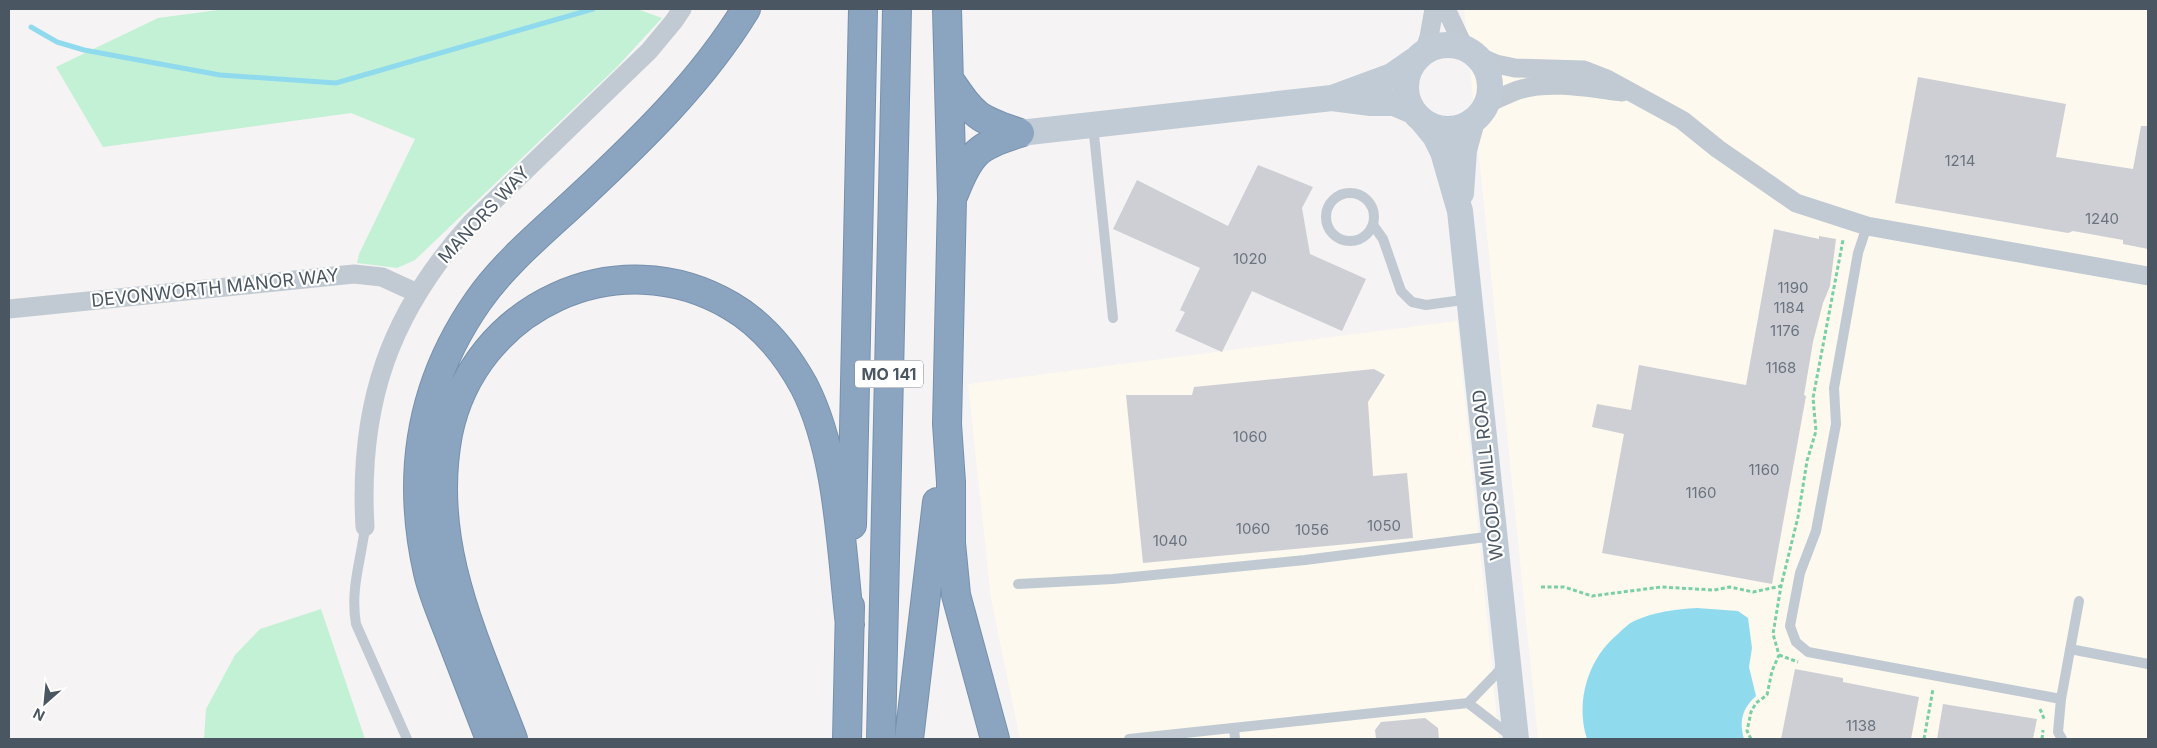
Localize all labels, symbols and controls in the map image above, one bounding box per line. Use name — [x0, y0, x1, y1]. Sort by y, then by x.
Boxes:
house number: 1214 — [1944, 151, 1976, 170]
street label: MANORS WAY — [434, 162, 534, 267]
house number: 1240 — [2085, 209, 2119, 228]
house number: 1020 — [1233, 249, 1267, 268]
street label: DEVONWORTH MANOR WAY — [90, 264, 340, 311]
house number: 1190 — [1778, 278, 1808, 297]
house number: 1184 — [1773, 298, 1805, 317]
house number: 1176 — [1770, 321, 1800, 340]
house number: 1168 — [1766, 358, 1796, 377]
road number: MO 141 — [855, 360, 923, 388]
street label: WOODS MILL ROAD — [1468, 389, 1507, 561]
house number: 1060 — [1233, 427, 1267, 446]
house number: 1160 — [1749, 460, 1779, 479]
house number: 1160 — [1686, 483, 1716, 502]
house number: 1050 — [1367, 516, 1401, 535]
house number: 1060 — [1236, 519, 1270, 538]
house number: 1056 — [1295, 520, 1329, 539]
house number: 1040 — [1153, 531, 1187, 550]
north arrow — [20, 678, 70, 728]
text: N — [30, 705, 47, 725]
house number: 1138 — [1846, 716, 1876, 735]

